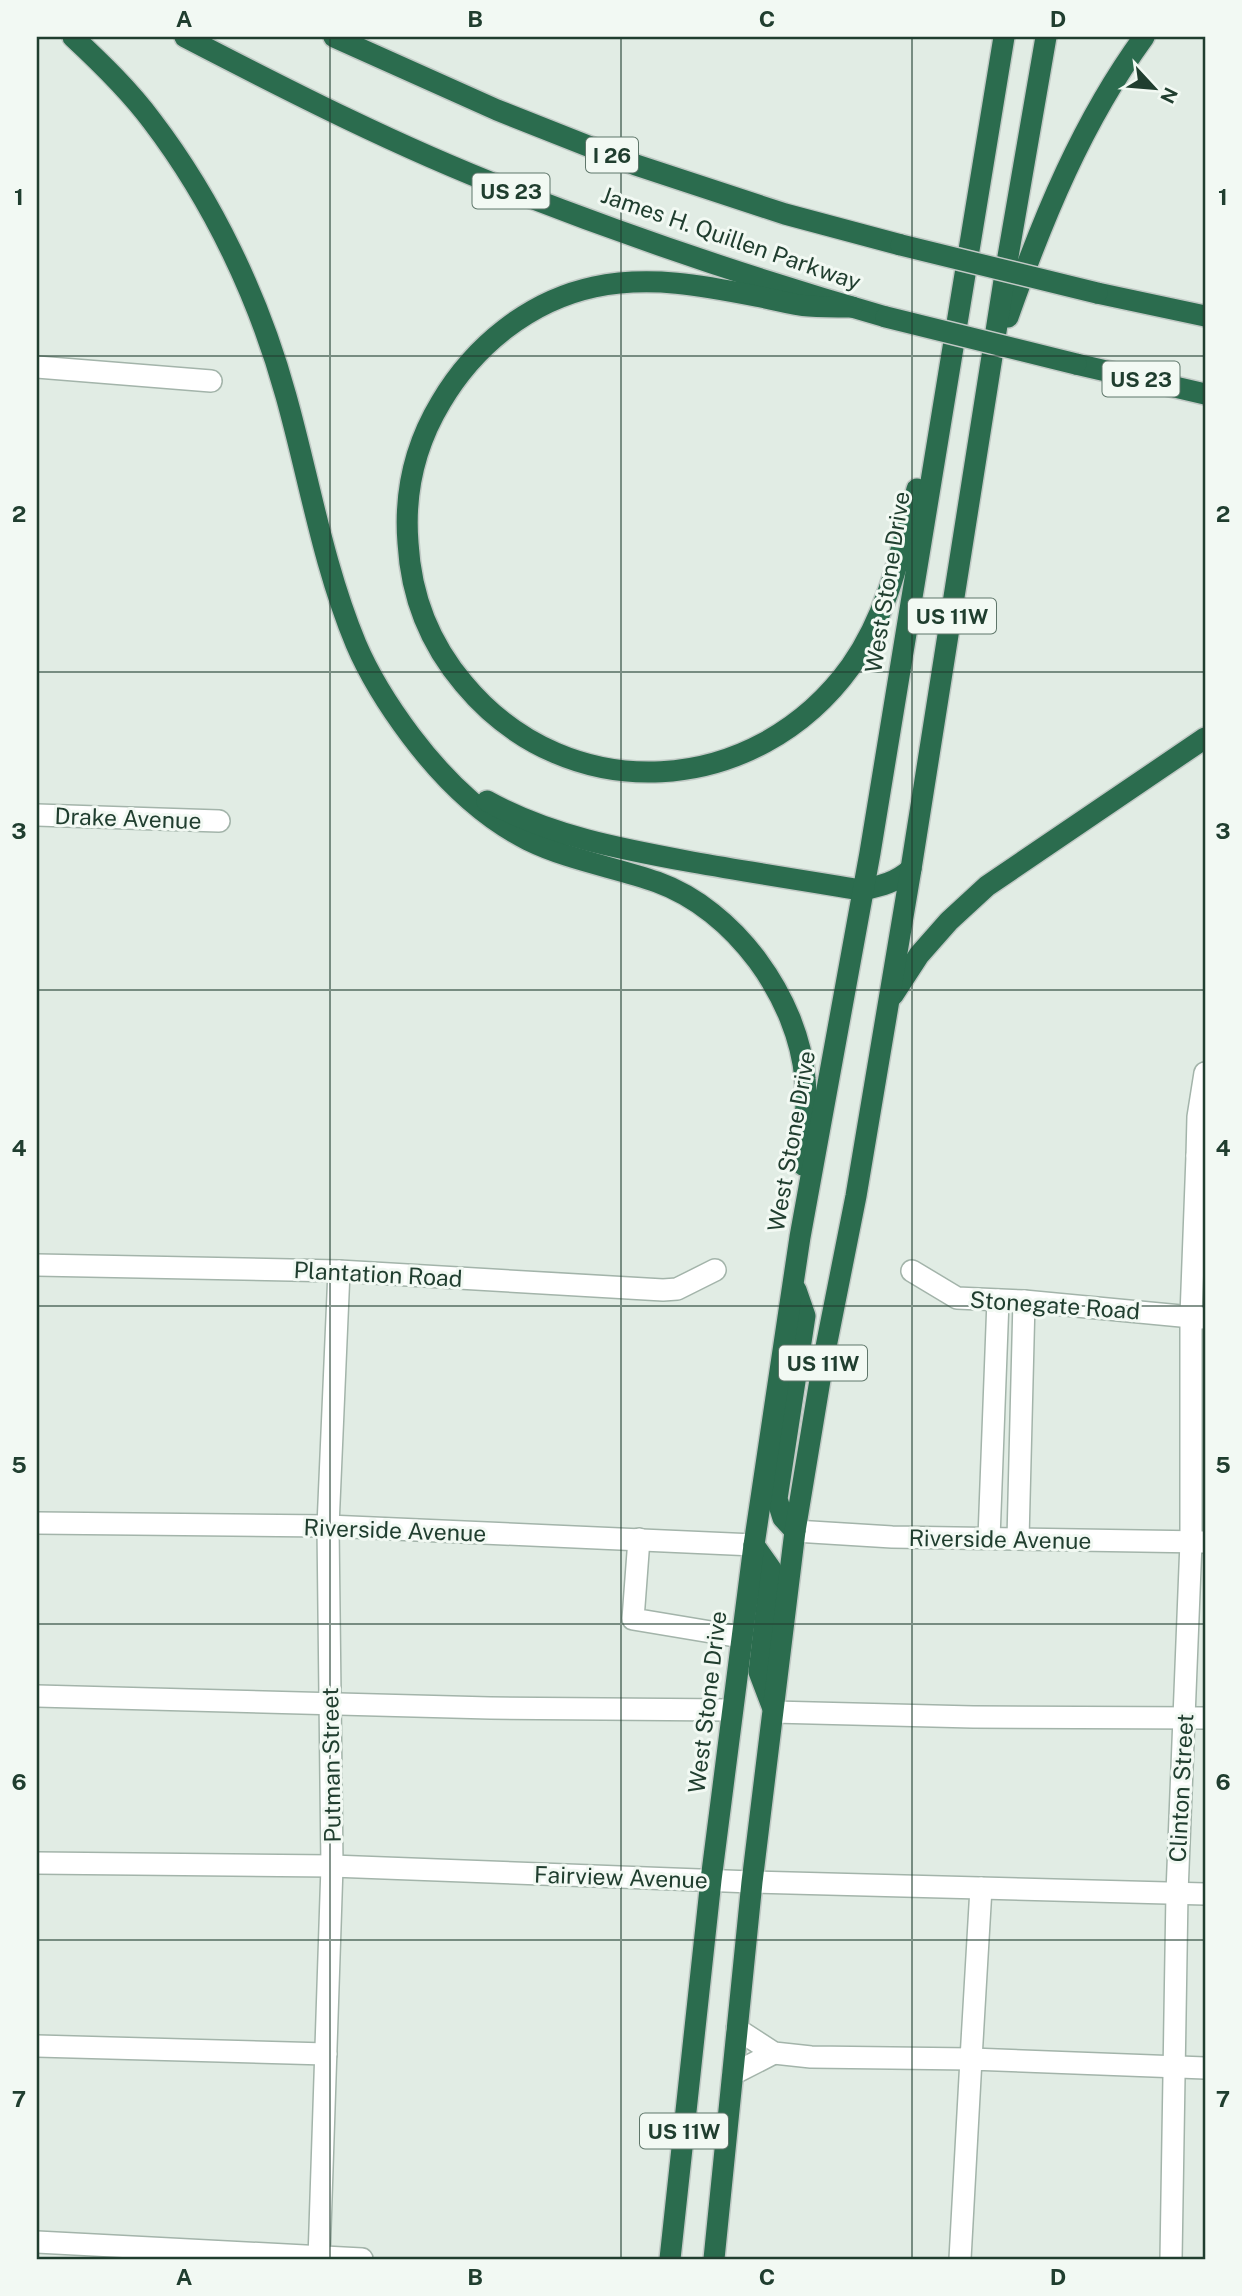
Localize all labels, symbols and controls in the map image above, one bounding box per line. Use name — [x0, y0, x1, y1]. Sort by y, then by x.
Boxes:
text: A — [176, 5, 193, 32]
text: B — [467, 5, 483, 32]
text: C — [759, 5, 775, 32]
text: D — [1050, 5, 1066, 32]
north arrow — [1120, 52, 1190, 122]
text: N — [1156, 84, 1182, 107]
road number: I 26 — [586, 138, 638, 172]
road number: US 23 — [472, 174, 550, 208]
street label: James H. Quillen Parkway — [598, 181, 864, 295]
text: 1 — [14, 183, 24, 210]
text: 1 — [1218, 183, 1228, 210]
road number: US 23 — [1102, 362, 1180, 396]
street label: West Stone Drive — [859, 489, 915, 675]
text: 2 — [12, 500, 26, 527]
text: 2 — [1216, 500, 1230, 527]
road number: US 11W — [908, 598, 996, 634]
street label: Drake Avenue — [54, 802, 202, 834]
text: 3 — [11, 817, 27, 844]
text: 3 — [1215, 817, 1231, 844]
street label: West Stone Drive — [762, 1048, 820, 1234]
text: 4 — [11, 1134, 27, 1161]
text: 4 — [1215, 1134, 1231, 1161]
street label: Plantation Road — [293, 1256, 463, 1292]
street label: Stonegate Road — [969, 1286, 1141, 1324]
road number: US 11W — [779, 1346, 867, 1380]
text: 5 — [11, 1451, 27, 1478]
text: 5 — [1215, 1451, 1231, 1478]
street label: Riverside Avenue — [303, 1513, 487, 1547]
street label: Riverside Avenue — [908, 1524, 1092, 1554]
street label: West Stone Drive — [682, 1609, 732, 1795]
street label: Putman Street — [316, 1687, 346, 1843]
street label: Clinton Street — [1164, 1713, 1198, 1863]
text: 6 — [11, 1768, 27, 1795]
text: 6 — [1215, 1768, 1231, 1795]
street label: Fairview Avenue — [534, 1860, 708, 1894]
text: 7 — [12, 2085, 26, 2112]
text: 7 — [1216, 2085, 1230, 2112]
road number: US 11W — [640, 2114, 728, 2148]
text: A — [176, 2263, 193, 2290]
text: B — [467, 2263, 483, 2290]
text: C — [759, 2263, 775, 2290]
text: D — [1050, 2263, 1066, 2290]

